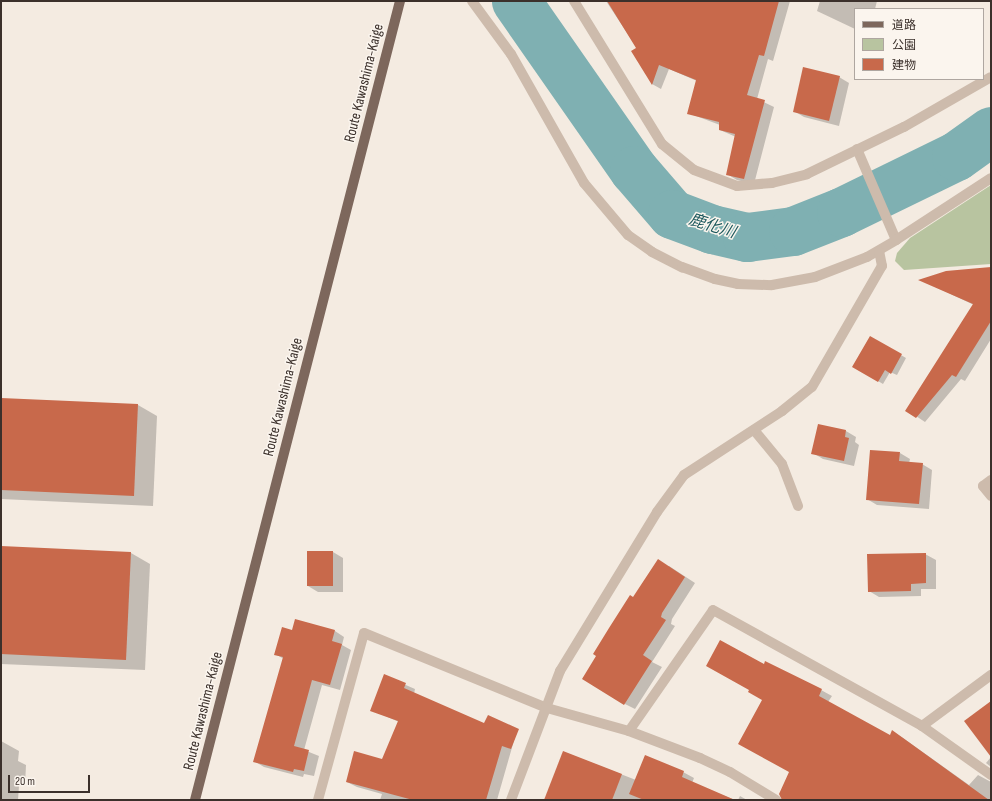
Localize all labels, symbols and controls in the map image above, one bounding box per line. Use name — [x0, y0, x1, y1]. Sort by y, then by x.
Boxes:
legend — [854, 8, 984, 80]
text: 道路 — [892, 18, 916, 33]
street label: Route Kawashima-Kaige — [341, 22, 387, 144]
text: 公園 — [892, 38, 916, 53]
text: 建物 — [892, 58, 916, 73]
water label: 鹿化川 — [686, 211, 738, 243]
street label: Route Kawashima-Kaige — [260, 336, 306, 458]
street label: Route Kawashima-Kaige — [180, 650, 226, 772]
scale bar — [10, 767, 92, 793]
text: 20 m — [15, 774, 35, 789]

